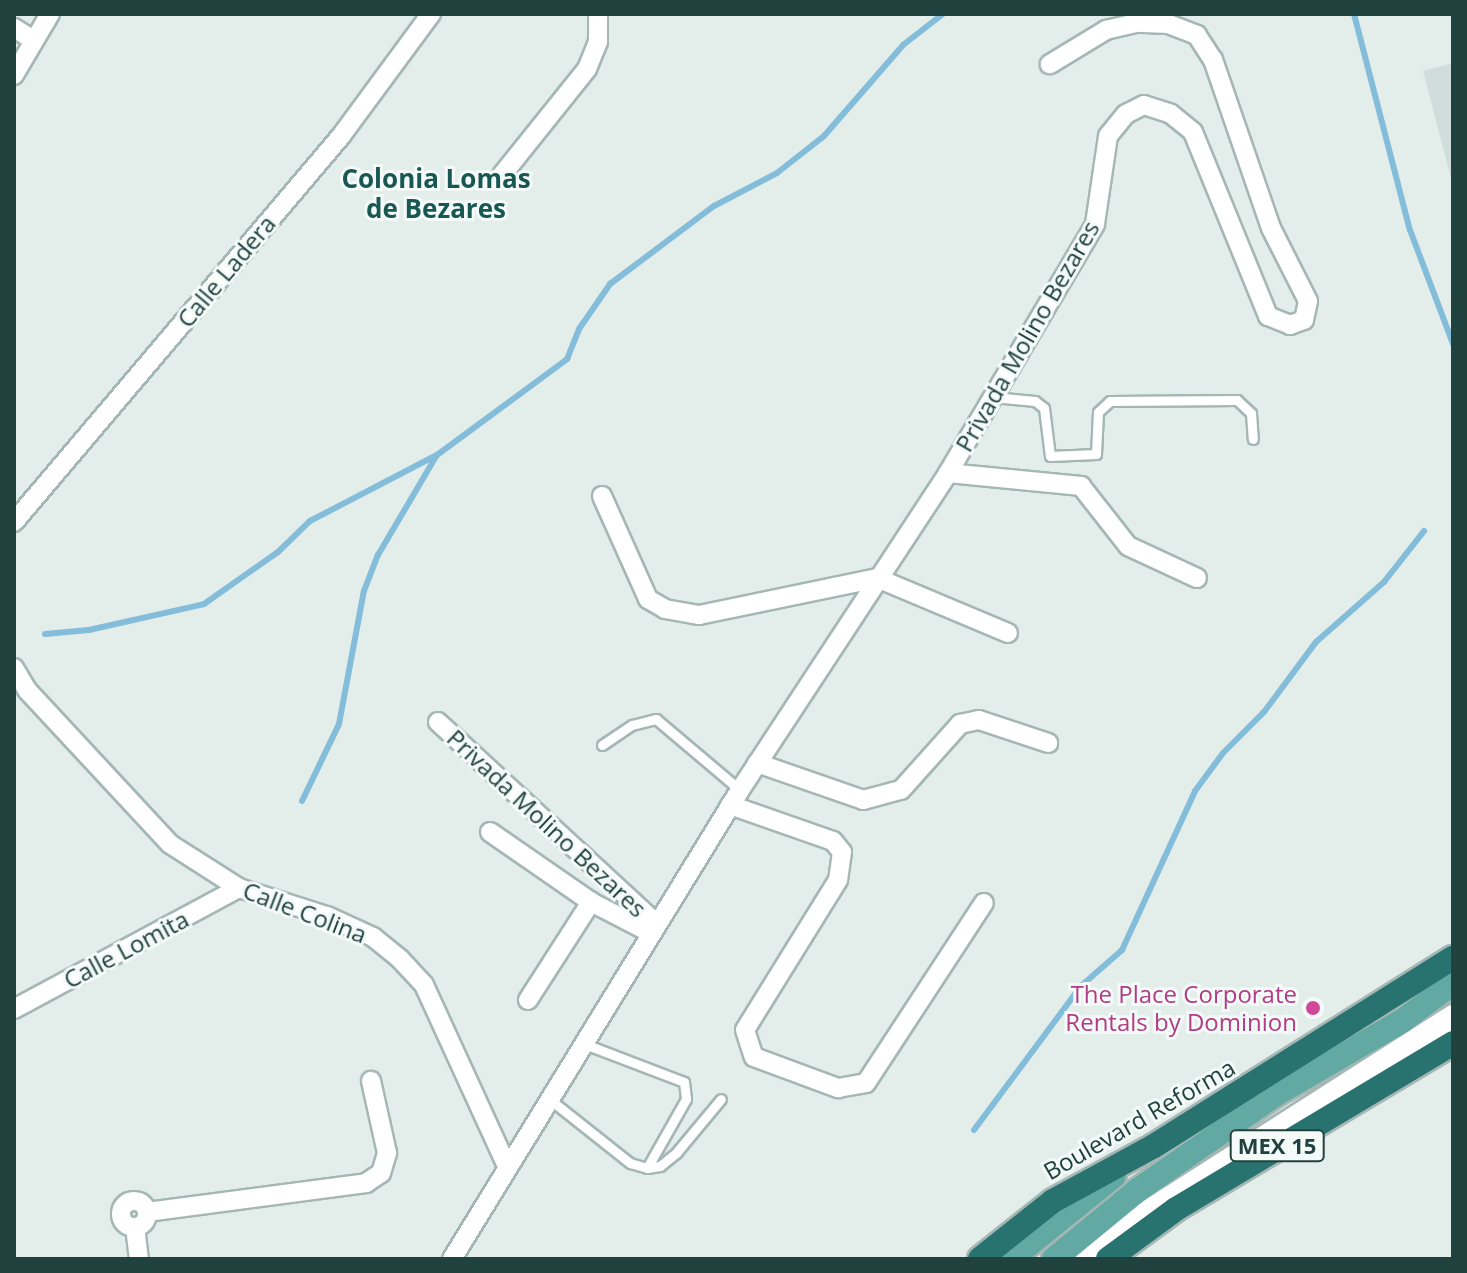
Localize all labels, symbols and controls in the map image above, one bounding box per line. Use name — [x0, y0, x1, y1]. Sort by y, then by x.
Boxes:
district label: Colonia Lomas de Bezares — [341, 163, 531, 224]
street label: Calle Ladera — [171, 209, 281, 333]
street label: Privada Molino Bezares — [949, 215, 1105, 457]
street label: Privada Molino Bezares — [441, 723, 653, 923]
street label: Calle Colina — [239, 875, 371, 949]
street label: Calle Lomita — [59, 904, 193, 994]
place label: The Place Corporate Rentals by Dominion — [1065, 980, 1297, 1036]
marker: The Place Corporate Rentals by Dominion — [1304, 999, 1322, 1017]
street label: Boulevard Reforma — [1038, 1052, 1240, 1186]
road number: MEX 15 — [1229, 1128, 1325, 1164]

